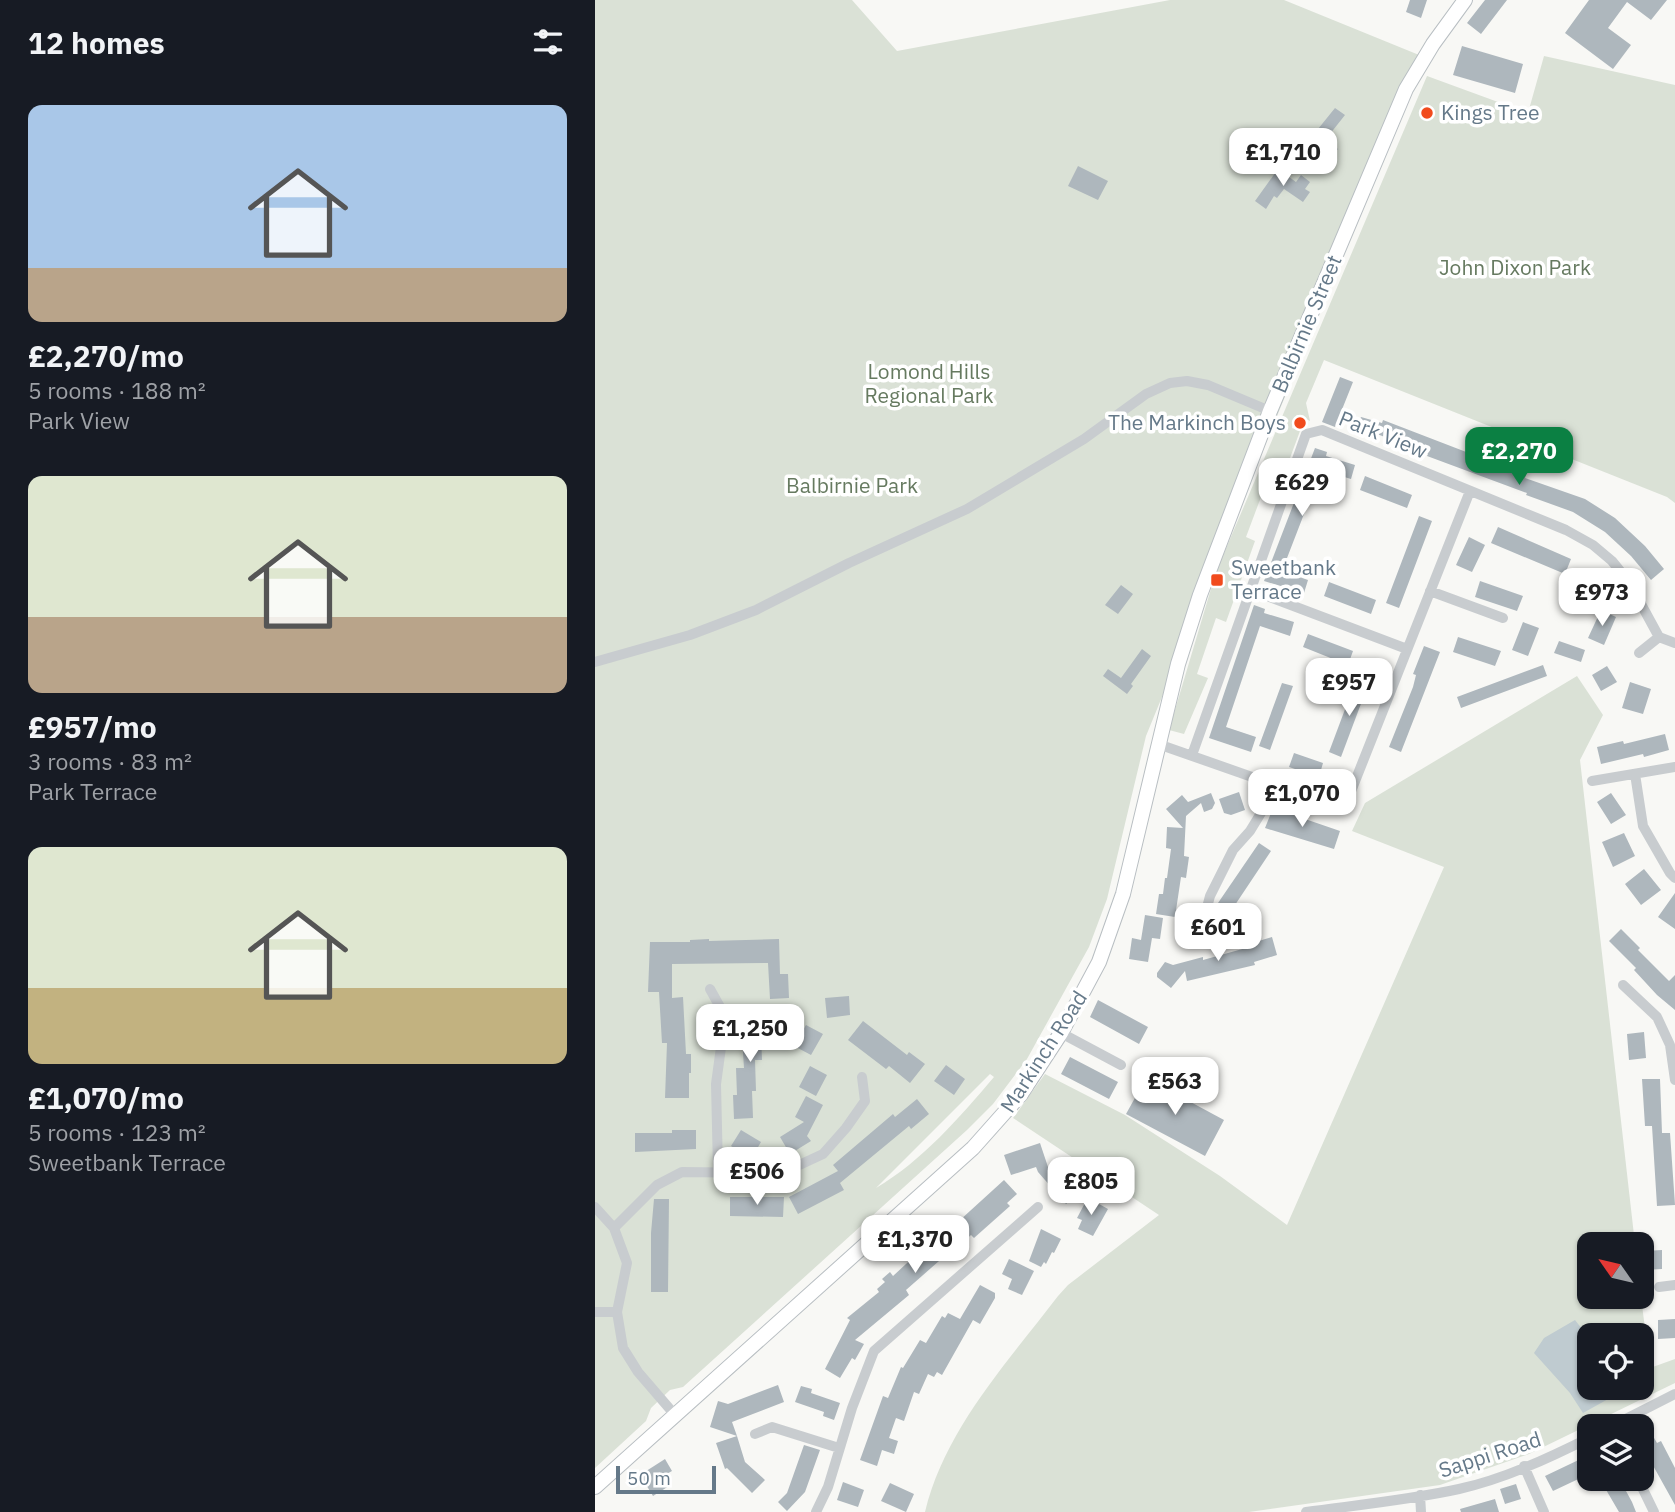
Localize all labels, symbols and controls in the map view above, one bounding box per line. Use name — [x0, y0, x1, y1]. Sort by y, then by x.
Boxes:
text: 12 homes — [28, 23, 165, 62]
icon: filters — [529, 23, 567, 61]
place label: Kings Tree — [1441, 98, 1540, 126]
marker: Kings Tree — [1419, 105, 1435, 121]
pin: £1,710 — [1226, 128, 1340, 188]
text: £1,710 — [1245, 136, 1321, 166]
icon: home — [235, 150, 361, 276]
street label: Balbirnie Street — [1264, 250, 1348, 397]
park label: John Dixon Park — [1439, 253, 1591, 281]
text: £2,270/mo — [28, 336, 184, 375]
park label: Lomond Hills Regional Park — [864, 357, 994, 409]
text: 5 rooms · 188 m² — [28, 375, 206, 405]
street label: Park View — [1335, 404, 1432, 464]
text: Park View — [28, 405, 130, 435]
place label: The Markinch Boys — [1108, 408, 1286, 436]
marker: The Markinch Boys — [1292, 415, 1308, 431]
pin: £2,270 — [1462, 428, 1576, 487]
text: £2,270 — [1481, 435, 1557, 465]
pin: £629 — [1261, 458, 1343, 518]
text: £629 — [1275, 466, 1329, 496]
park label: Balbirnie Park — [786, 471, 918, 499]
icon: home — [235, 521, 361, 647]
place label: Sweetbank Terrace — [1231, 553, 1336, 605]
pin: £973 — [1561, 568, 1643, 628]
marker: Sweetbank Terrace — [1209, 572, 1225, 588]
text: £973 — [1575, 576, 1629, 606]
pin: £957 — [1308, 658, 1390, 718]
text: £957 — [1322, 666, 1376, 696]
text: £957/mo — [28, 707, 157, 746]
text: 3 rooms · 83 m² — [28, 746, 192, 776]
pin: £1,070 — [1245, 770, 1359, 829]
text: Park Terrace — [28, 776, 157, 806]
text: £1,070 — [1264, 777, 1340, 807]
icon: home — [235, 892, 361, 1018]
pin: £601 — [1177, 904, 1259, 963]
text: £601 — [1191, 911, 1245, 941]
street label: Markinch Road — [993, 985, 1093, 1118]
pin: £1,250 — [693, 1004, 807, 1064]
text: £1,250 — [712, 1012, 788, 1042]
pin: £563 — [1134, 1058, 1216, 1117]
text: £563 — [1148, 1065, 1202, 1095]
text: £1,070/mo — [28, 1078, 184, 1117]
text: 5 rooms · 123 m² — [28, 1117, 206, 1147]
text: Sweetbank Terrace — [28, 1147, 226, 1177]
pin: £506 — [716, 1148, 798, 1207]
text: £506 — [730, 1155, 784, 1185]
pin: £805 — [1050, 1158, 1132, 1217]
text: £805 — [1064, 1165, 1118, 1195]
pin: £1,370 — [858, 1216, 972, 1275]
text: £1,370 — [877, 1223, 953, 1253]
north arrow — [1577, 1232, 1654, 1309]
map controls — [1577, 1232, 1654, 1491]
button: locate — [1577, 1323, 1654, 1400]
button: layers — [1577, 1414, 1654, 1491]
street label: Sappi Road — [1435, 1424, 1545, 1484]
scale bar — [616, 1463, 716, 1495]
text: 50 m — [627, 1466, 671, 1490]

